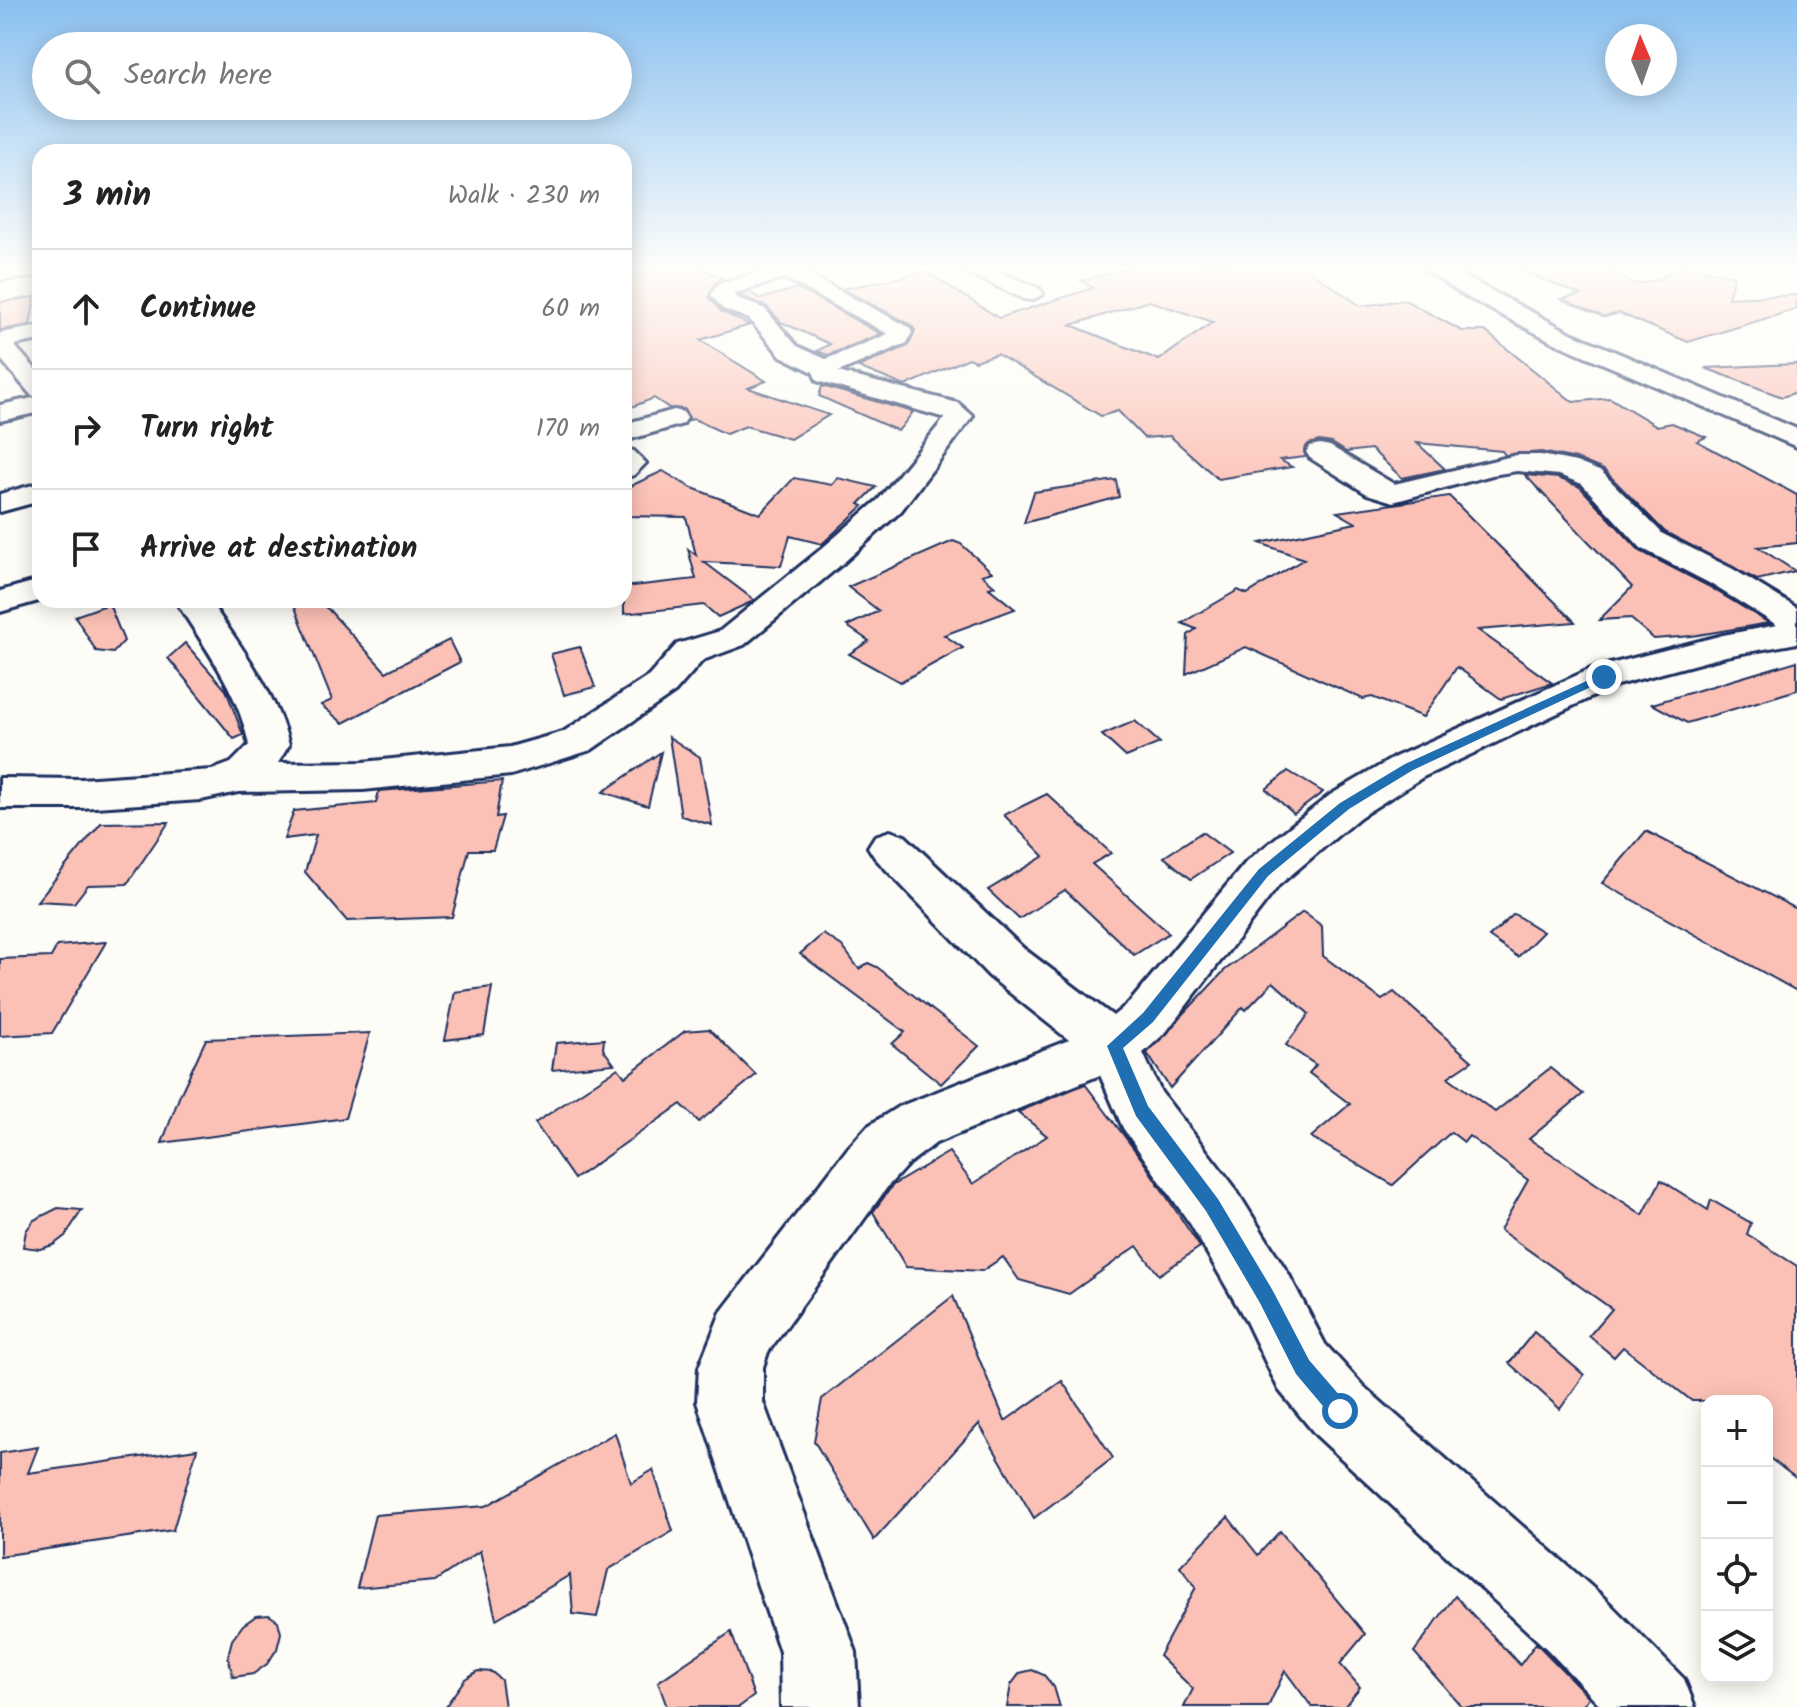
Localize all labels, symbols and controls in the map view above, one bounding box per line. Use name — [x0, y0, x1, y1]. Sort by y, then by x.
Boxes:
north arrow — [1605, 24, 1677, 96]
search box — [32, 32, 632, 120]
text: Search here — [124, 52, 272, 100]
icon: search — [60, 54, 104, 98]
text: 3 min — [64, 169, 151, 223]
text: Walk · 230 m — [448, 175, 600, 217]
text: Continue — [140, 285, 256, 333]
icon: ahead — [64, 287, 108, 331]
text: 60 m — [541, 288, 600, 330]
text: Turn right — [140, 405, 273, 453]
icon: right — [64, 407, 108, 451]
text: 170 m — [536, 408, 600, 450]
text: Arrive at destination — [140, 525, 417, 573]
icon: arrive — [64, 527, 108, 571]
route end — [1586, 659, 1622, 695]
route start — [1322, 1393, 1358, 1429]
map controls — [1701, 1395, 1773, 1683]
button: + — [1701, 1395, 1773, 1467]
button: − — [1701, 1467, 1773, 1539]
button: locate — [1701, 1539, 1773, 1611]
button: layers — [1701, 1611, 1773, 1683]

